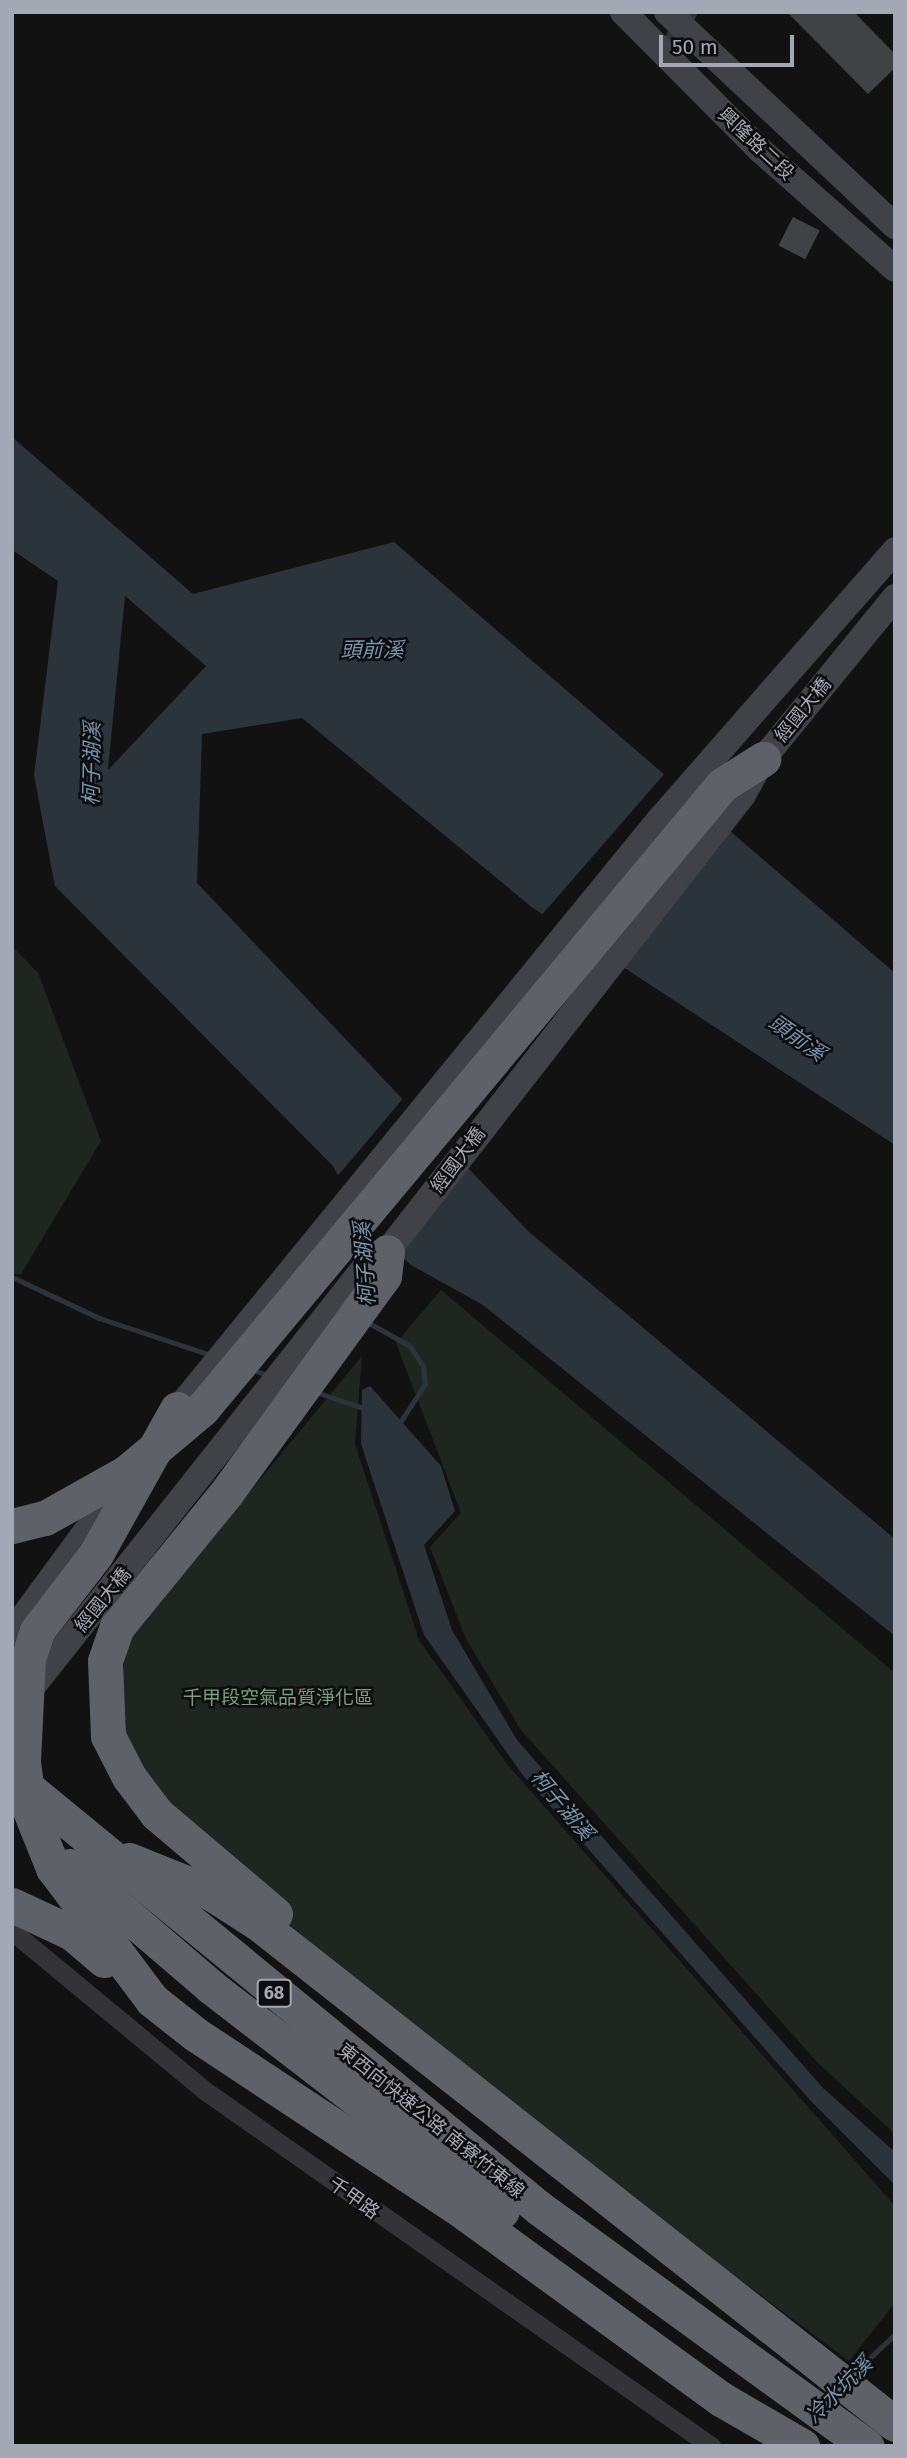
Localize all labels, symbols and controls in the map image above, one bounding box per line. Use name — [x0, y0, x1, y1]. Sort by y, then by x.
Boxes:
scale bar — [662, 21, 797, 65]
text: 50 m — [672, 34, 718, 60]
street label: 興隆路二段 — [713, 103, 799, 185]
water label: 頭前溪 — [341, 637, 403, 663]
street label: 經國大橋 — [770, 673, 836, 747]
water label: 柯子湖溪 — [79, 722, 105, 806]
water label: 頭前溪 — [764, 1010, 830, 1066]
street label: 經國大橋 — [426, 1123, 490, 1197]
water label: 柯子湖溪 — [350, 1221, 380, 1307]
street label: 經國大橋 — [70, 1563, 136, 1637]
park label: 千甲段空氣品質淨化區 — [183, 1687, 373, 1709]
water label: 柯子湖溪 — [525, 1765, 599, 1845]
road number: 68 — [256, 1979, 292, 2008]
street label: 東西向快速公路 南寮竹東線 — [333, 2039, 529, 2203]
street label: 千甲路 — [324, 2172, 384, 2224]
water label: 冷水坑溪 — [800, 2351, 878, 2429]

